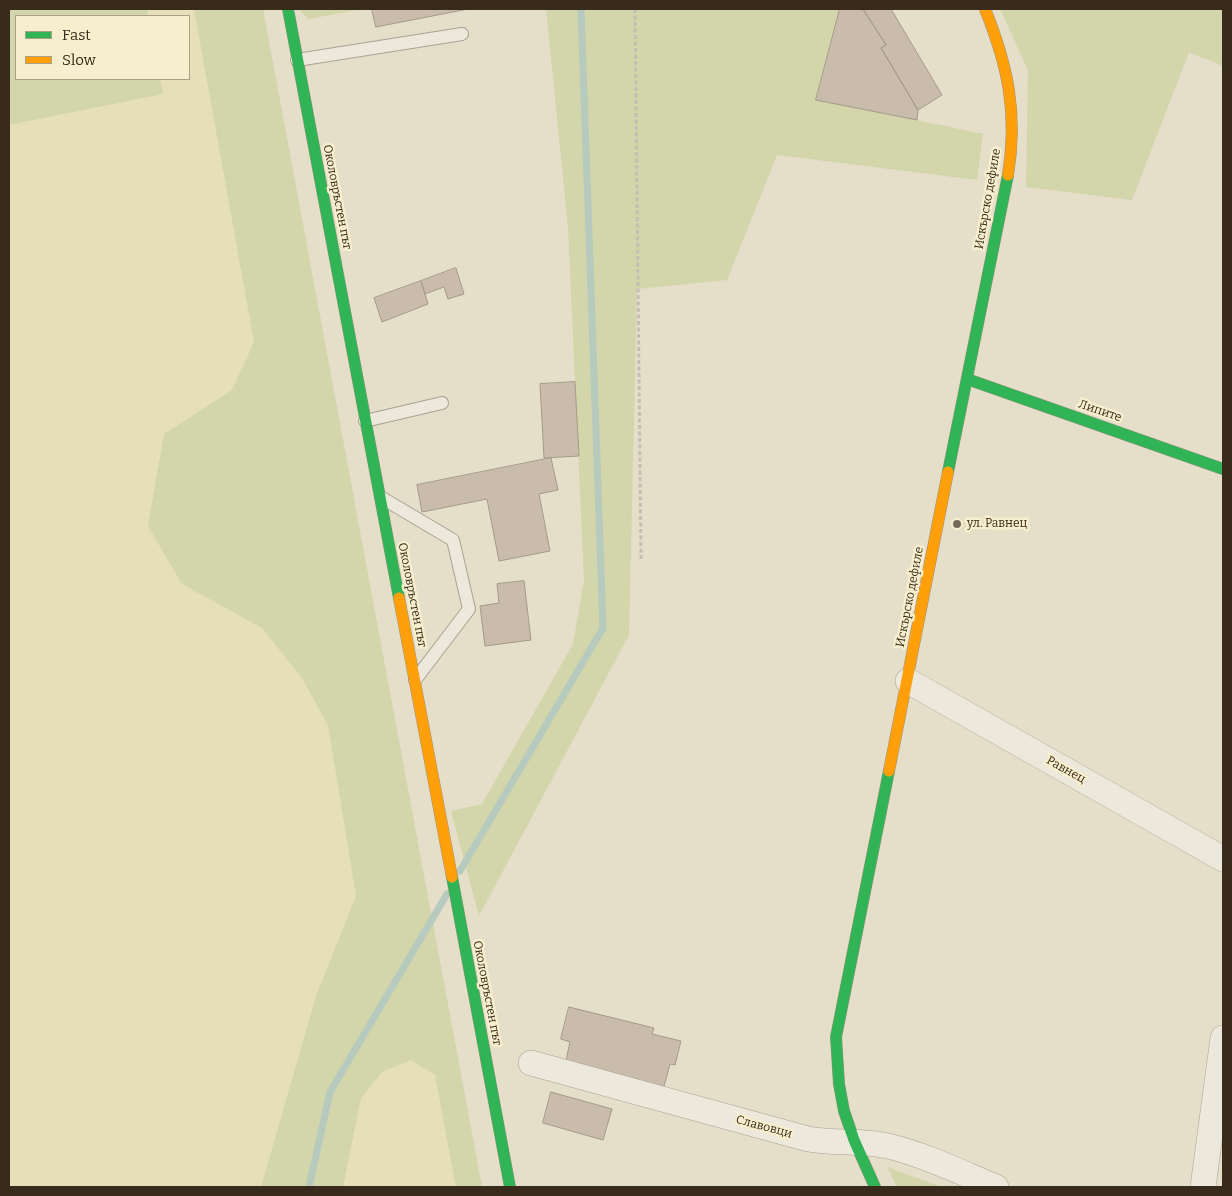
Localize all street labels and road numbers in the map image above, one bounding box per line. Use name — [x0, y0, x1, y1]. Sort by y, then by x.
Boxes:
street label: Околовръстен път — [320, 143, 354, 251]
street label: Искърско дефиле — [972, 147, 1004, 251]
street label: Липите — [1077, 397, 1123, 425]
street label: Околовръстен път — [395, 541, 429, 649]
street label: Искърско дефиле — [893, 546, 927, 648]
street label: Равнец — [1044, 753, 1088, 787]
street label: Околовръстен път — [470, 939, 504, 1047]
street label: Славовци — [734, 1113, 794, 1141]

